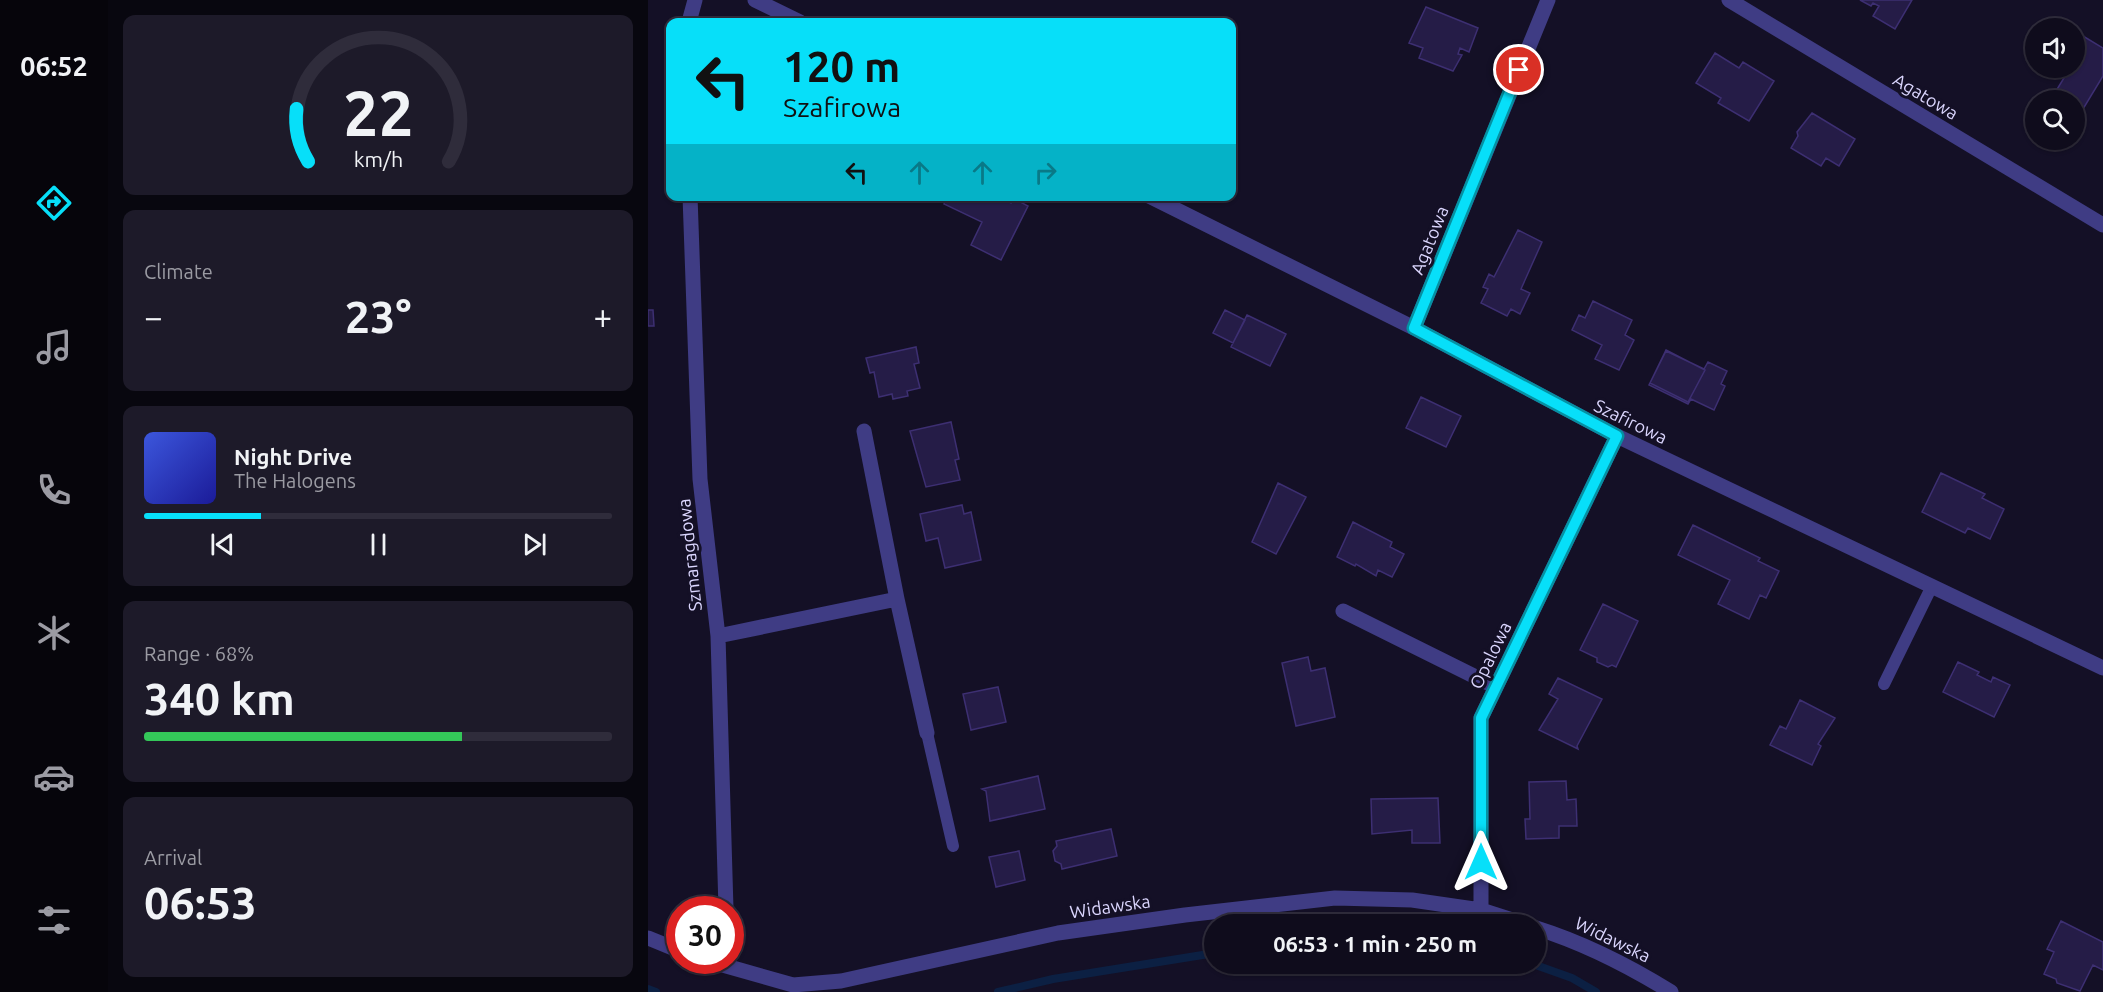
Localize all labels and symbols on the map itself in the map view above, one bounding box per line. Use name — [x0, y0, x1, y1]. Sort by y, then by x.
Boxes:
pin — [1493, 44, 1544, 95]
street label: Agatowa — [1890, 69, 1962, 123]
street label: Agatowa — [1406, 203, 1452, 277]
street label: Szafirowa — [1591, 395, 1671, 447]
street label: Szmaragdowa — [673, 498, 705, 612]
street label: Opalowa — [1465, 618, 1515, 692]
position arrow — [1449, 830, 1513, 894]
street label: Widawska — [1068, 890, 1152, 922]
speed limit sign: 30 — [666, 896, 744, 974]
street label: Widawska — [1572, 912, 1654, 966]

